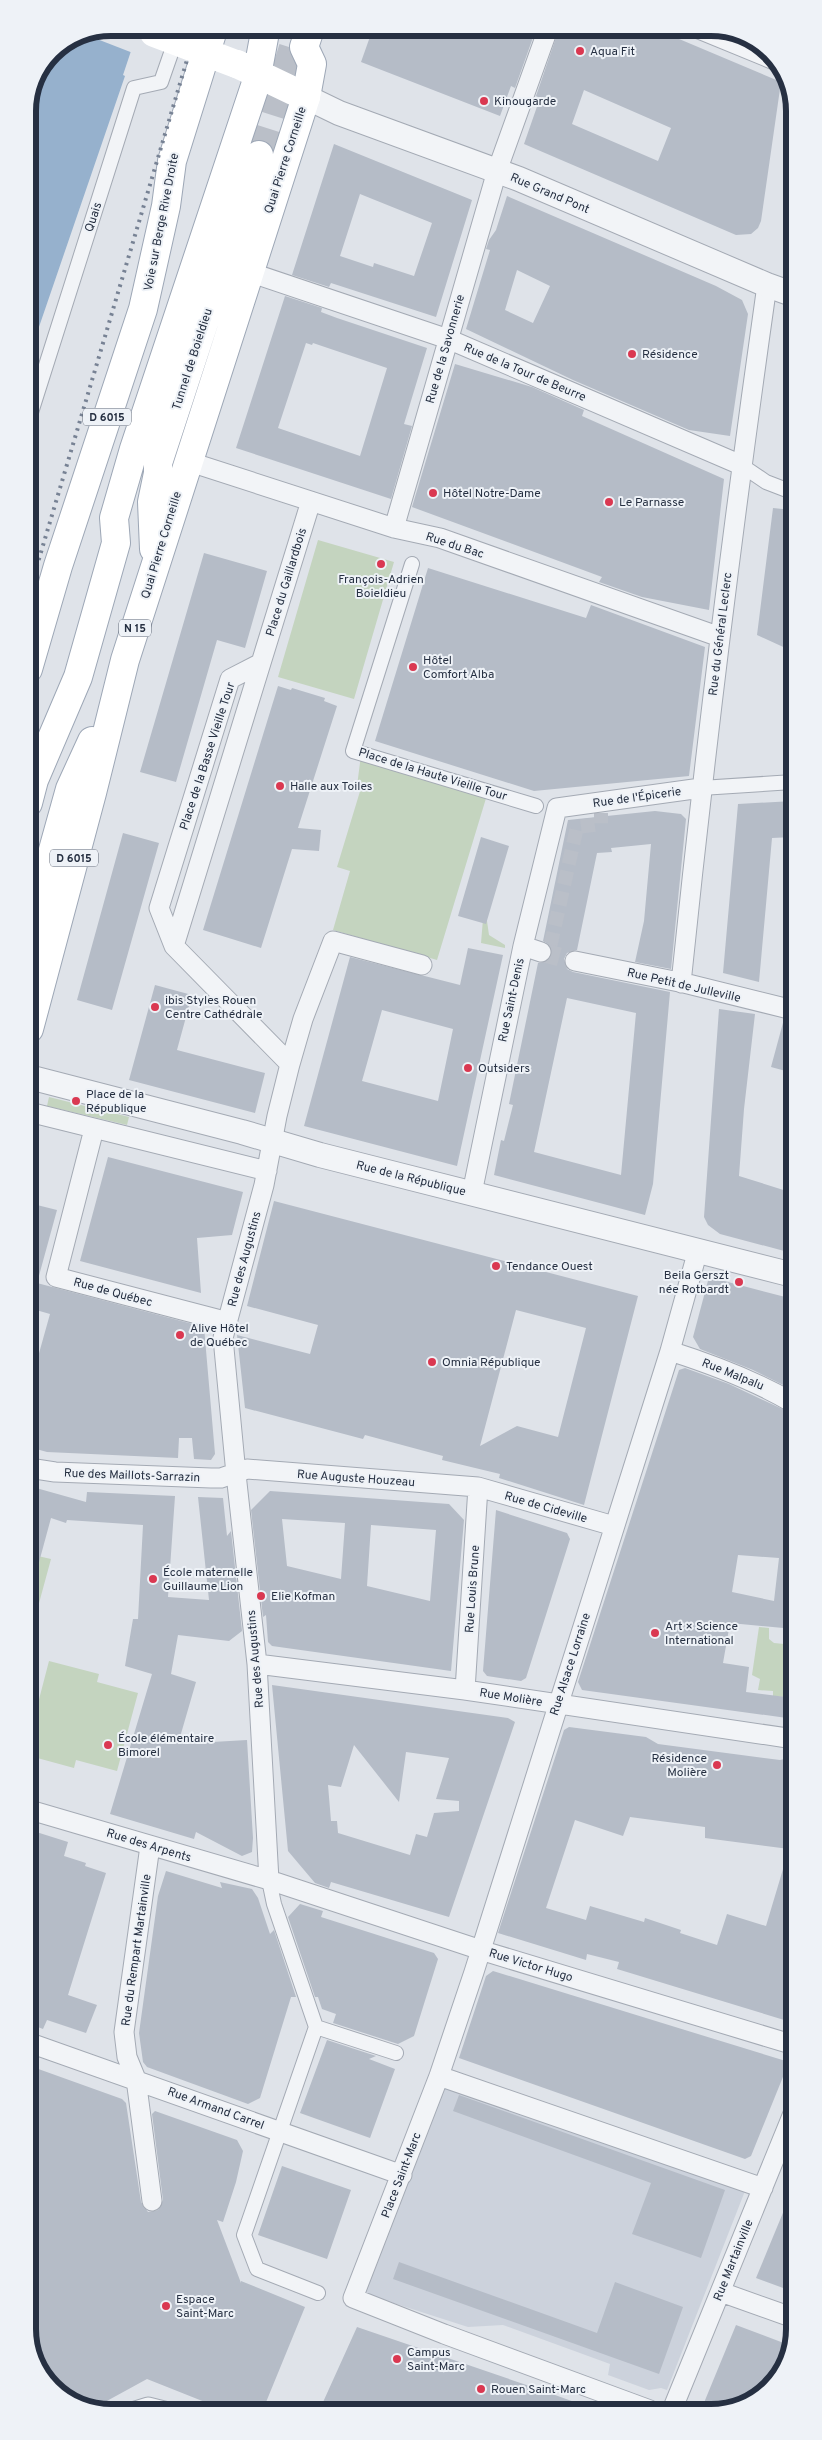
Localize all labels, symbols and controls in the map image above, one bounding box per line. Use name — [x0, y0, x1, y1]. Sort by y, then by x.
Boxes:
place label: Aqua Fit — [590, 44, 635, 60]
marker: Aqua Fit — [574, 45, 586, 57]
place label: Kinougarde — [494, 94, 556, 110]
marker: Kinougarde — [478, 95, 490, 107]
street label: Quai Pierre Corneille — [261, 105, 311, 216]
street label: Voie sur Berge Rive Droite — [141, 152, 183, 292]
street label: Rue Grand Pont — [507, 170, 592, 218]
street label: Quais — [82, 200, 106, 234]
street label: Rue de la Savonnerie — [423, 293, 469, 406]
street label: Tunnel de Boieldieu — [169, 306, 217, 412]
street label: Rue de la Tour de Beurre — [461, 340, 588, 406]
place label: Résidence — [642, 347, 698, 363]
marker: Résidence — [626, 348, 638, 360]
road number: D 6015 — [83, 408, 131, 426]
place label: Hôtel Notre-Dame — [443, 486, 541, 502]
marker: Hôtel Notre-Dame — [427, 487, 439, 499]
street label: Quai Pierre Corneille — [138, 490, 186, 601]
place label: Le Parnasse — [619, 495, 684, 511]
marker: Le Parnasse — [603, 496, 615, 508]
street label: Place du Gaillardbois — [263, 526, 311, 639]
street label: Rue du Bac — [423, 529, 486, 563]
marker: François-Adrien Boieldieu — [375, 558, 387, 570]
street label: Rue du Général Leclerc — [705, 571, 737, 697]
place label: François-Adrien Boieldieu — [338, 572, 424, 602]
road number: N 15 — [119, 620, 151, 636]
place label: Hôtel Comfort Alba — [423, 653, 494, 683]
marker: Hôtel Comfort Alba — [407, 661, 419, 673]
street label: Place de la Basse Vieille Tour — [176, 680, 240, 832]
street label: Place de la Haute Vieille Tour — [356, 745, 509, 805]
place label: Halle aux Toiles — [290, 779, 372, 795]
marker: Halle aux Toiles — [274, 780, 286, 792]
street label: Rue de l'Épicerie — [592, 784, 682, 812]
road number: D 6015 — [50, 850, 98, 866]
street label: Rue Saint-Denis — [495, 957, 529, 1044]
street label: Rue Petit de Julleville — [625, 965, 742, 1007]
place label: ibis Styles Rouen Centre Cathédrale — [165, 993, 262, 1023]
marker: ibis Styles Rouen Centre Cathédrale — [149, 1001, 161, 1013]
place label: Outsiders — [478, 1061, 530, 1077]
marker: Outsiders — [462, 1062, 474, 1074]
place label: Place de la République — [86, 1087, 147, 1117]
marker: Place de la République — [70, 1095, 82, 1107]
street label: Rue de la République — [354, 1158, 467, 1200]
street label: Rue des Augustins — [225, 1210, 265, 1309]
place label: Tendance Ouest — [506, 1259, 593, 1275]
marker: Tendance Ouest — [490, 1260, 502, 1272]
place label: Beila Gerszt née Rotbardt — [659, 1268, 729, 1298]
street label: Rue de Québec — [71, 1275, 154, 1311]
marker: Beila Gerszt née Rotbardt — [733, 1276, 745, 1288]
place label: Alive Hôtel de Québec — [190, 1321, 249, 1351]
marker: Alive Hôtel de Québec — [174, 1329, 186, 1341]
place label: Omnia République — [442, 1355, 541, 1371]
street label: Rue Malpalu — [699, 1355, 766, 1395]
marker: Omnia République — [426, 1356, 438, 1368]
street label: Rue des Maillots-Sarrazin — [64, 1466, 200, 1486]
street label: Rue Auguste Houzeau — [296, 1467, 415, 1491]
street label: Rue de Cideville — [502, 1488, 589, 1527]
street label: Rue Louis Brune — [462, 1545, 484, 1634]
place label: École maternelle Guillaume Lion — [163, 1565, 253, 1595]
marker: École maternelle Guillaume Lion — [147, 1573, 159, 1585]
place label: Elie Kofman — [271, 1589, 335, 1605]
marker: Elie Kofman — [255, 1590, 267, 1602]
street label: Rue des Augustins — [244, 1609, 268, 1709]
street label: Rue Alsace Lorraine — [547, 1611, 595, 1718]
place label: Art × Science International — [665, 1619, 738, 1649]
marker: Art × Science International — [649, 1627, 661, 1639]
street label: Rue Molière — [478, 1685, 544, 1711]
place label: École élémentaire Bimorel — [118, 1731, 214, 1761]
marker: École élémentaire Bimorel — [102, 1739, 114, 1751]
place label: Résidence Molière — [651, 1751, 707, 1781]
marker: Résidence Molière — [711, 1759, 723, 1771]
street label: Rue des Arpents — [104, 1825, 193, 1866]
street label: Rue du Rempart Martainville — [118, 1873, 156, 2027]
street label: Rue Victor Hugo — [487, 1946, 575, 1986]
street label: Rue Armand Carrel — [165, 2084, 266, 2134]
street label: Place Saint-Marc — [378, 2130, 426, 2220]
street label: Rue Martainville — [710, 2217, 758, 2304]
place label: Espace Saint-Marc — [176, 2292, 234, 2322]
marker: Espace Saint-Marc — [160, 2300, 172, 2312]
place label: Campus Saint-Marc — [407, 2345, 465, 2375]
marker: Campus Saint-Marc — [391, 2353, 403, 2365]
place label: Rouen Saint-Marc — [491, 2382, 586, 2398]
marker: Rouen Saint-Marc — [475, 2383, 487, 2395]

